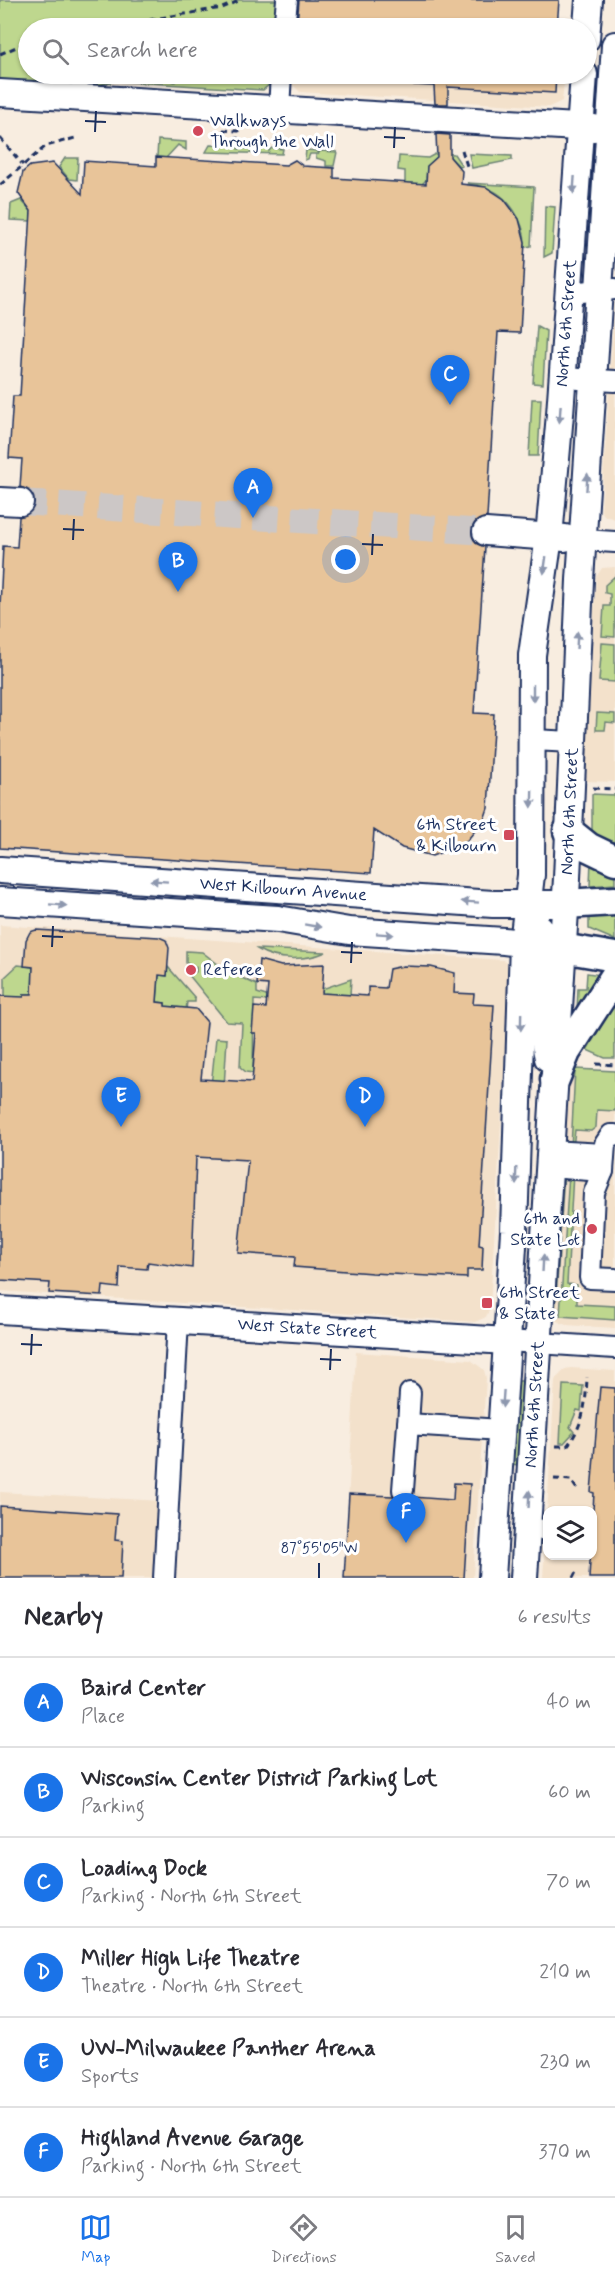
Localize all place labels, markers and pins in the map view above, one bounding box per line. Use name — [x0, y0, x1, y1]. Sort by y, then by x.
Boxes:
place label: Walkways Through the Wall — [210, 109, 334, 154]
marker: Walkways Through the Wall — [191, 124, 205, 138]
pin: C — [430, 356, 470, 405]
pin: A — [234, 468, 272, 518]
pin: B — [158, 542, 198, 592]
place label: 6th Street & Kilbourn — [416, 813, 497, 858]
marker: 6th Street & Kilbourn — [502, 828, 516, 842]
place label: Referee — [203, 958, 263, 982]
marker: Referee — [184, 963, 198, 977]
pin: E — [102, 1078, 140, 1127]
pin: D — [346, 1078, 385, 1127]
place label: 6th and State Lot — [510, 1207, 580, 1252]
marker: 6th and State Lot — [585, 1222, 599, 1236]
place label: 6th Street & State — [499, 1281, 580, 1326]
marker: 6th Street & State — [480, 1296, 494, 1310]
pin: F — [386, 1494, 426, 1543]

